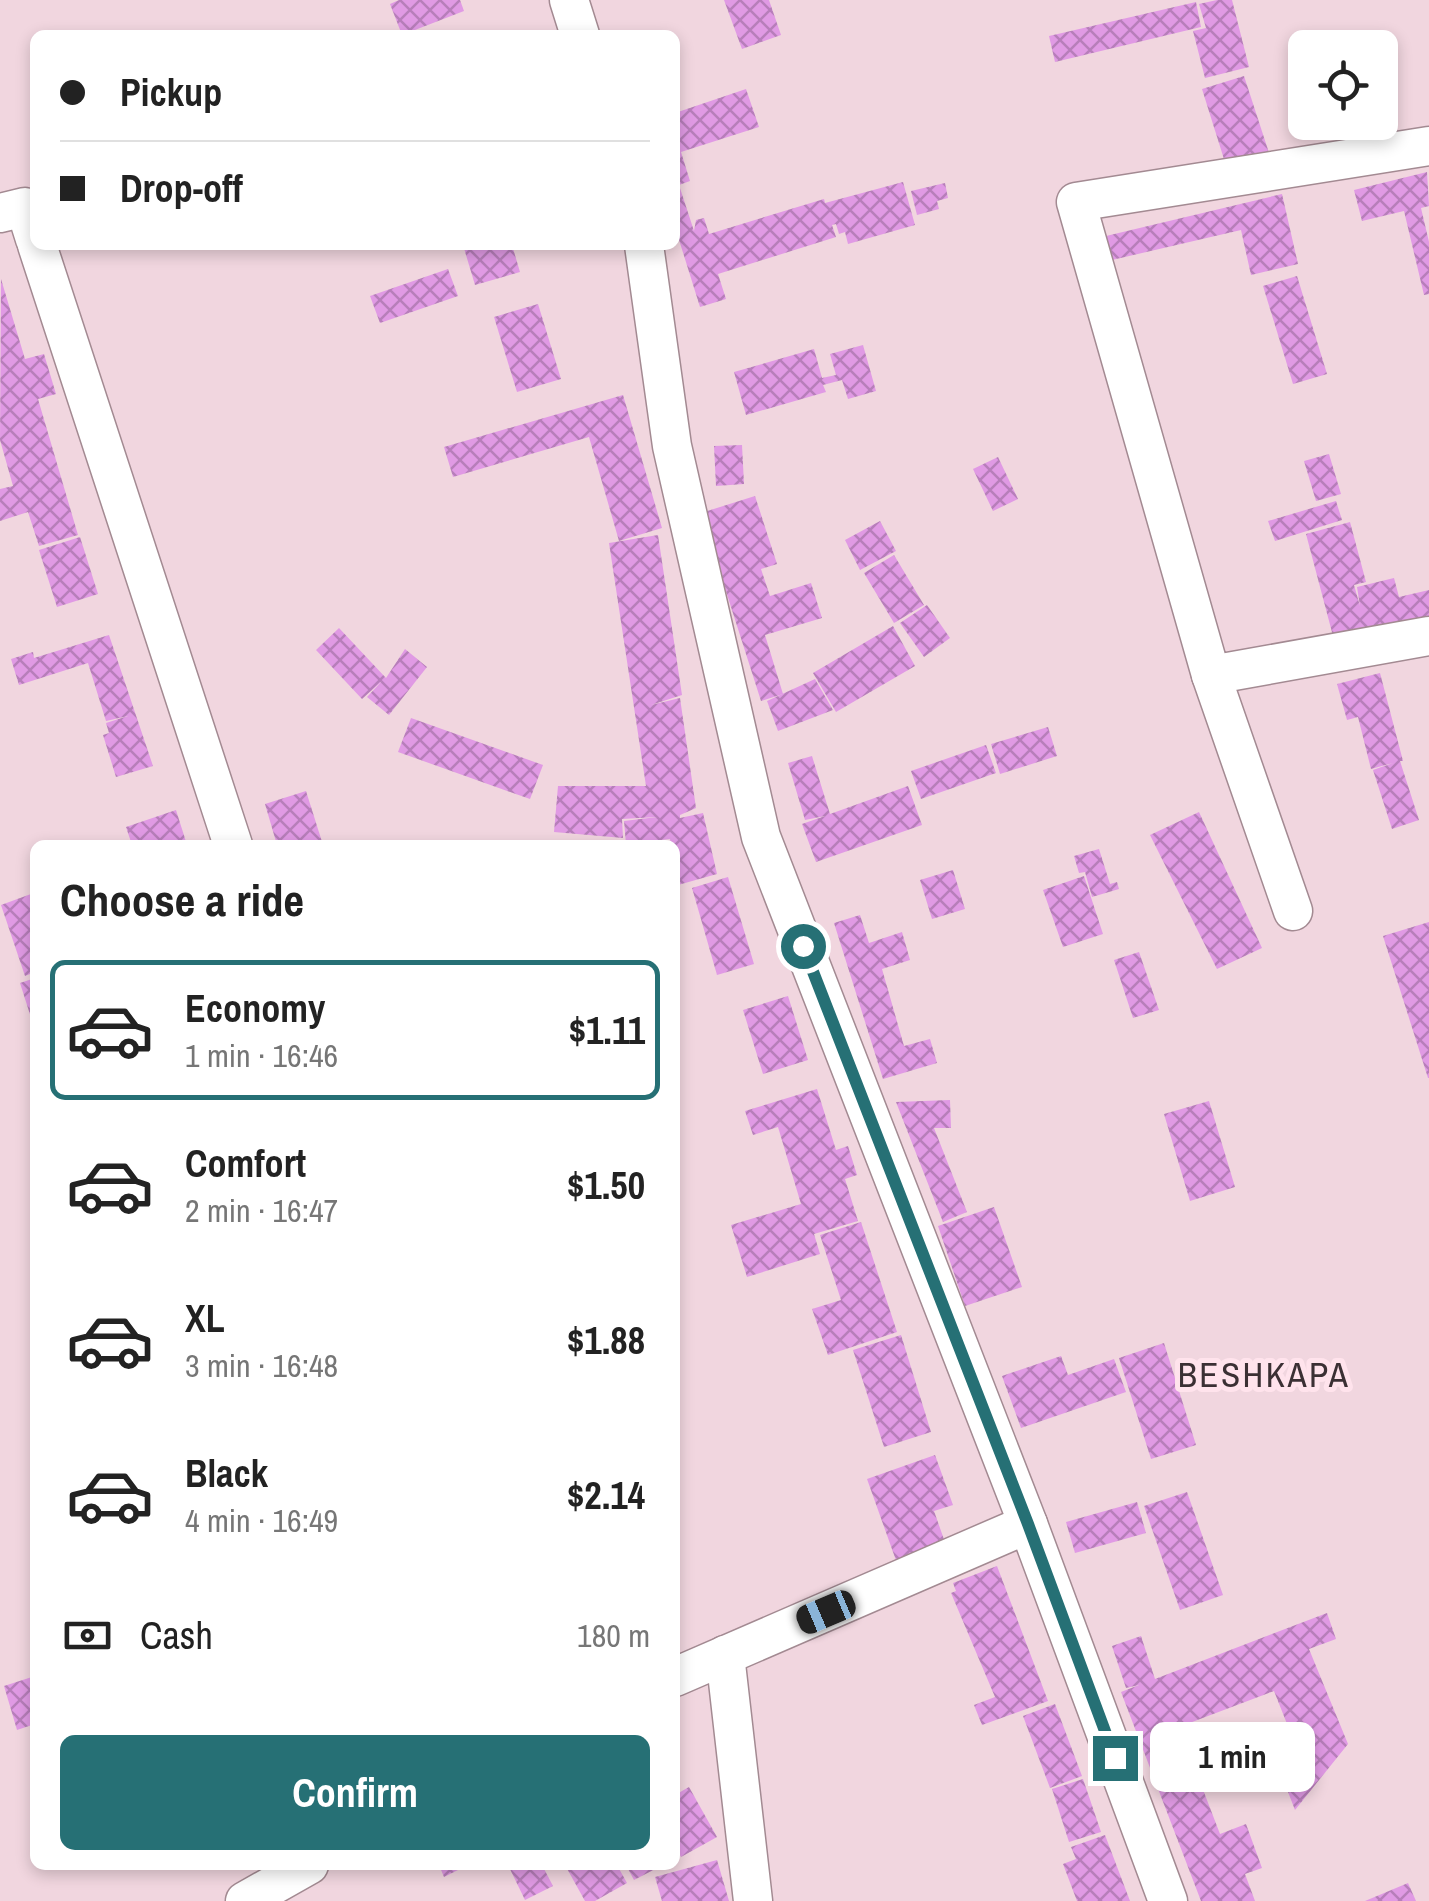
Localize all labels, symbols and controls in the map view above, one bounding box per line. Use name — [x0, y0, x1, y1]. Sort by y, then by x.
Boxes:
map controls — [1288, 30, 1398, 140]
button: locate — [1288, 30, 1398, 140]
text: Pickup — [120, 67, 222, 118]
text: Drop-off — [120, 163, 243, 214]
text: Choose a ride — [60, 869, 304, 930]
route start — [781, 924, 826, 969]
text: Economy — [185, 983, 325, 1034]
icon: car — [65, 985, 155, 1075]
text: $1.11 — [569, 1005, 645, 1056]
text: 1 min · 16:46 — [185, 1034, 338, 1077]
text: Comfort — [185, 1138, 306, 1189]
icon: car — [65, 1140, 155, 1230]
text: $1.50 — [567, 1160, 645, 1211]
text: 2 min · 16:47 — [185, 1189, 338, 1232]
text: XL — [185, 1293, 225, 1344]
icon: car — [65, 1295, 155, 1385]
text: $1.88 — [567, 1315, 645, 1366]
text: 3 min · 16:48 — [185, 1344, 338, 1387]
district label: BESHKAPA — [1178, 1351, 1350, 1398]
text: Black — [185, 1448, 268, 1499]
icon: car — [65, 1450, 155, 1540]
text: $2.14 — [567, 1470, 645, 1521]
text: 4 min · 16:49 — [185, 1499, 338, 1542]
car — [793, 1586, 859, 1638]
icon: cash — [60, 1608, 115, 1663]
text: Cash — [140, 1610, 213, 1661]
text: 180 m — [577, 1614, 650, 1657]
callout: 1 min — [1150, 1723, 1315, 1793]
button: Confirm — [60, 1735, 650, 1850]
text: 1 min — [1198, 1735, 1267, 1778]
route end — [1093, 1736, 1138, 1781]

